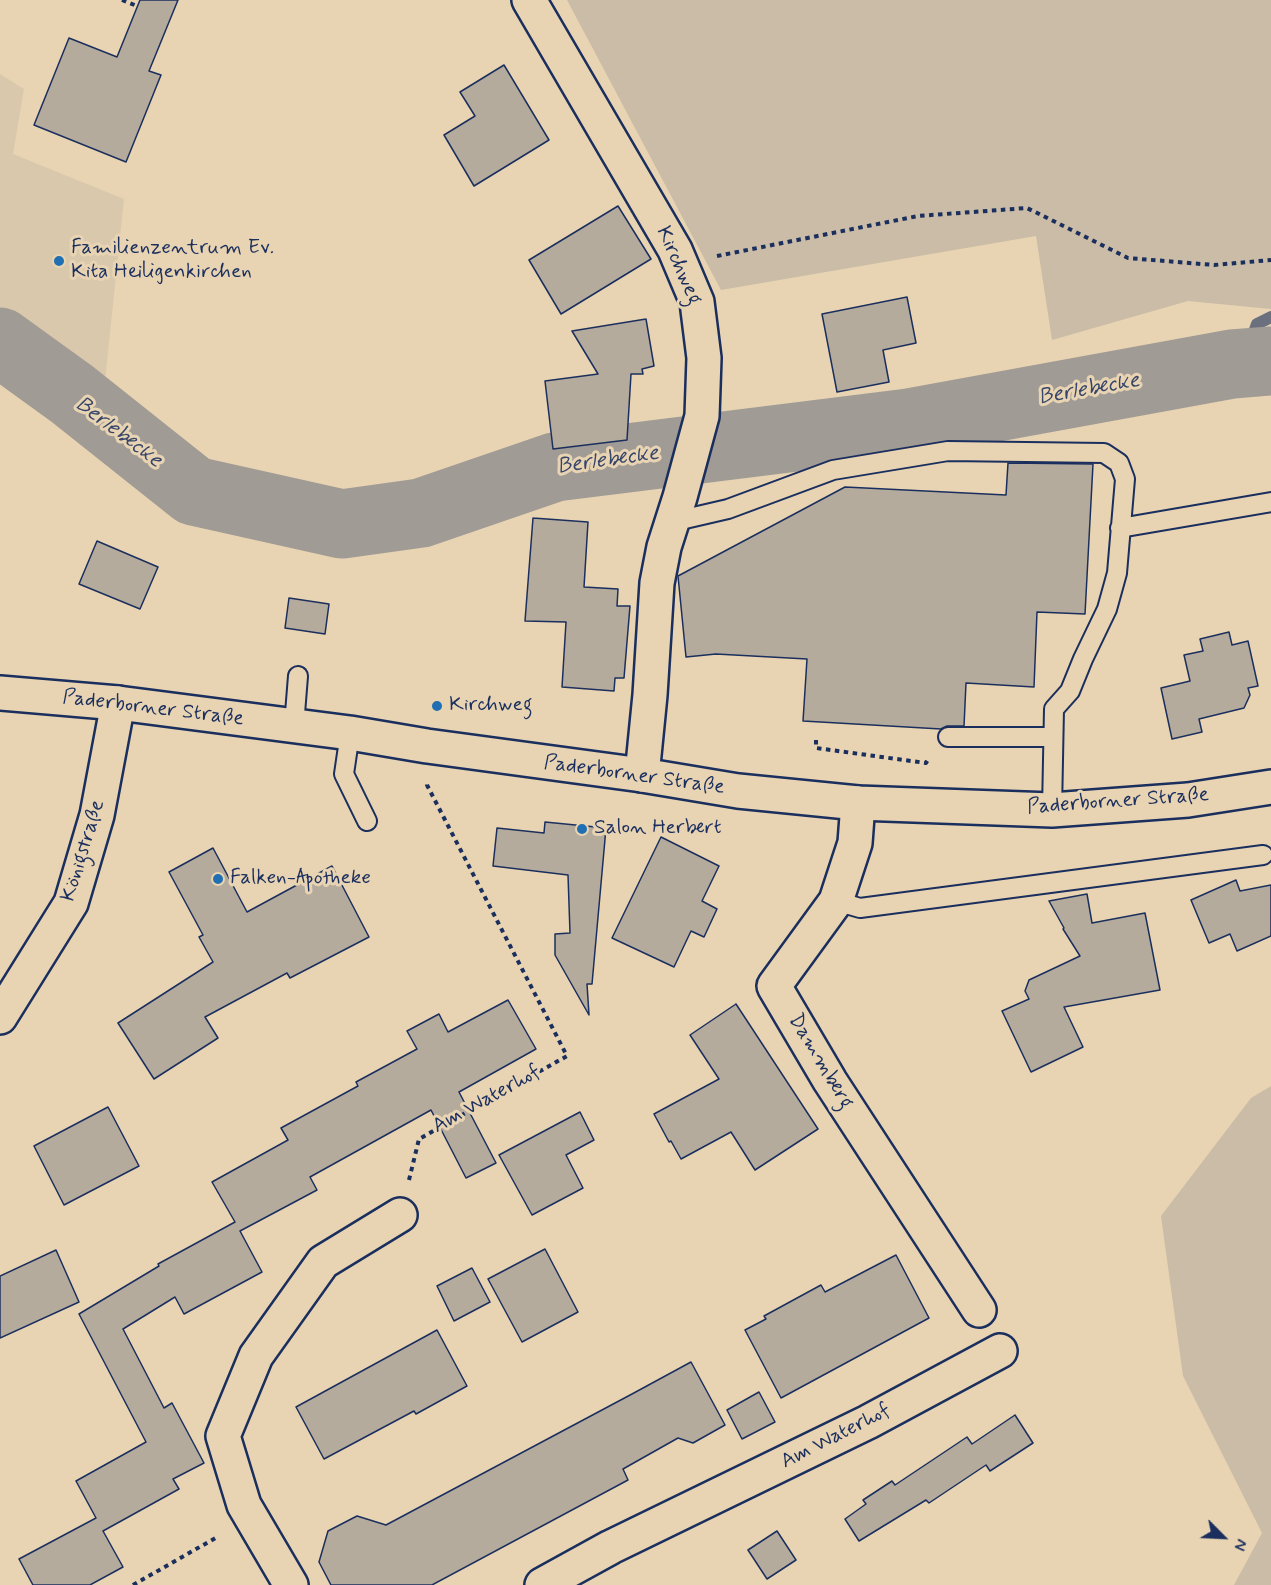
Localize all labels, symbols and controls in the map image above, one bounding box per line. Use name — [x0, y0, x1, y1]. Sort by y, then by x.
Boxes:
street label: Kirchweg — [650, 223, 706, 309]
place label: Familienzentrum Ev. Kita Heiligenkirchen — [71, 236, 274, 286]
marker: Familienzentrum Ev. Kita Heiligenkirchen — [52, 254, 66, 268]
water label: Berlebecke — [1036, 368, 1142, 412]
water label: Berlebecke — [69, 392, 167, 474]
water label: Berlebecke — [556, 441, 660, 481]
street label: Paderborner Straße — [61, 685, 245, 733]
place label: Kirchweg — [449, 693, 533, 719]
marker: Kirchweg — [430, 699, 444, 713]
street label: Paderborner Straße — [542, 751, 726, 801]
street label: Paderborner Straße — [1026, 783, 1210, 821]
street label: Königstraße — [57, 797, 111, 905]
place label: Salon Herbert — [594, 816, 722, 842]
marker: Salon Herbert — [575, 822, 589, 836]
place label: Falken-Apotheke — [230, 866, 371, 892]
marker: Falken-Apotheke — [211, 872, 225, 886]
street label: Dammberg — [782, 1010, 858, 1114]
street label: Am Waterhof — [429, 1060, 545, 1140]
street label: Am Waterhof — [777, 1399, 895, 1475]
north arrow — [1193, 1507, 1253, 1567]
text: N — [1228, 1535, 1252, 1554]

